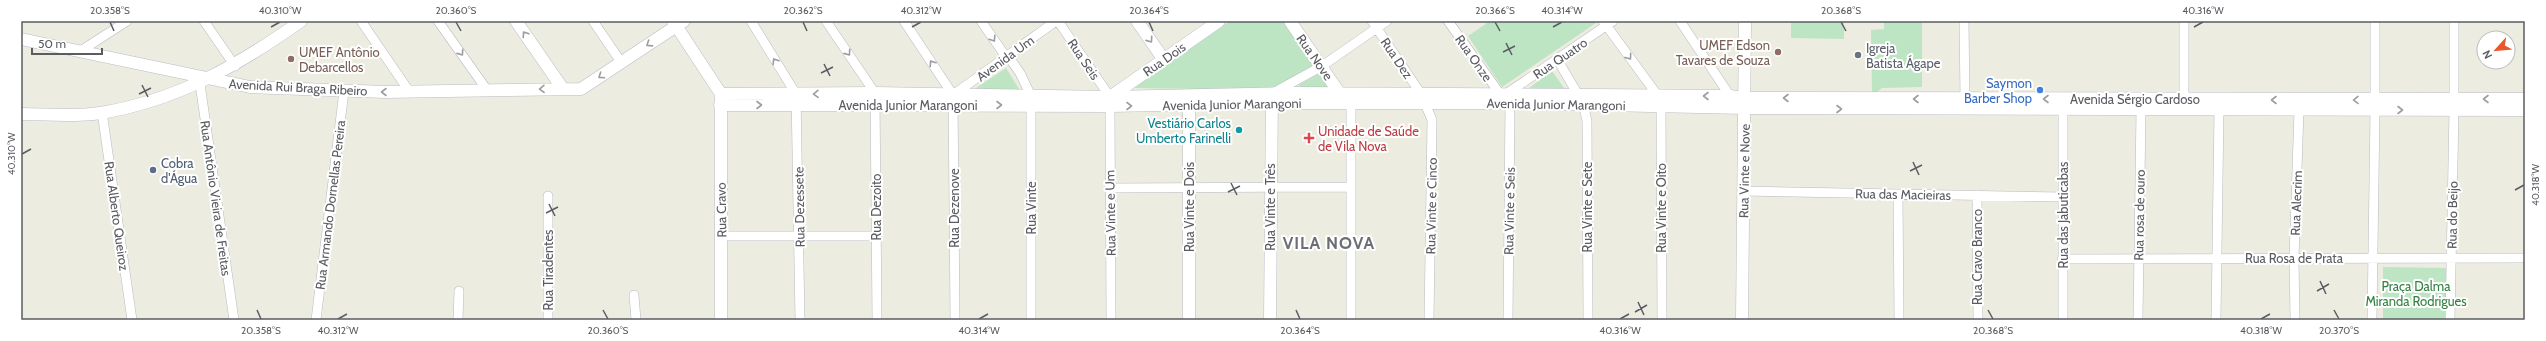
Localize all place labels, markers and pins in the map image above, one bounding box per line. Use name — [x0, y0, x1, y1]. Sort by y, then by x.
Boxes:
place label: UMEF Edson Tavares de Souza — [1676, 37, 1771, 68]
place label: Igreja Batista Ágape — [1866, 40, 1941, 71]
place label: UMEF Antônio Debarcellos — [299, 44, 380, 75]
marker: UMEF Edson Tavares de Souza — [1773, 47, 1783, 57]
marker: Igreja Batista Ágape — [1853, 50, 1863, 60]
marker: UMEF Antônio Debarcellos — [286, 54, 296, 64]
place label: Saymon Barber Shop — [1964, 75, 2032, 106]
marker: Saymon Barber Shop — [2035, 85, 2045, 95]
place label: Vestiário Carlos Umberto Farinelli — [1136, 115, 1232, 146]
place label: Unidade de Saúde de Vila Nova — [1318, 123, 1419, 154]
marker: Vestiário Carlos Umberto Farinelli — [1234, 125, 1244, 135]
marker: Unidade de Saúde de Vila Nova — [1303, 132, 1315, 144]
place label: Cobra d'Água — [161, 155, 198, 186]
marker: Cobra d'Água — [148, 165, 158, 175]

